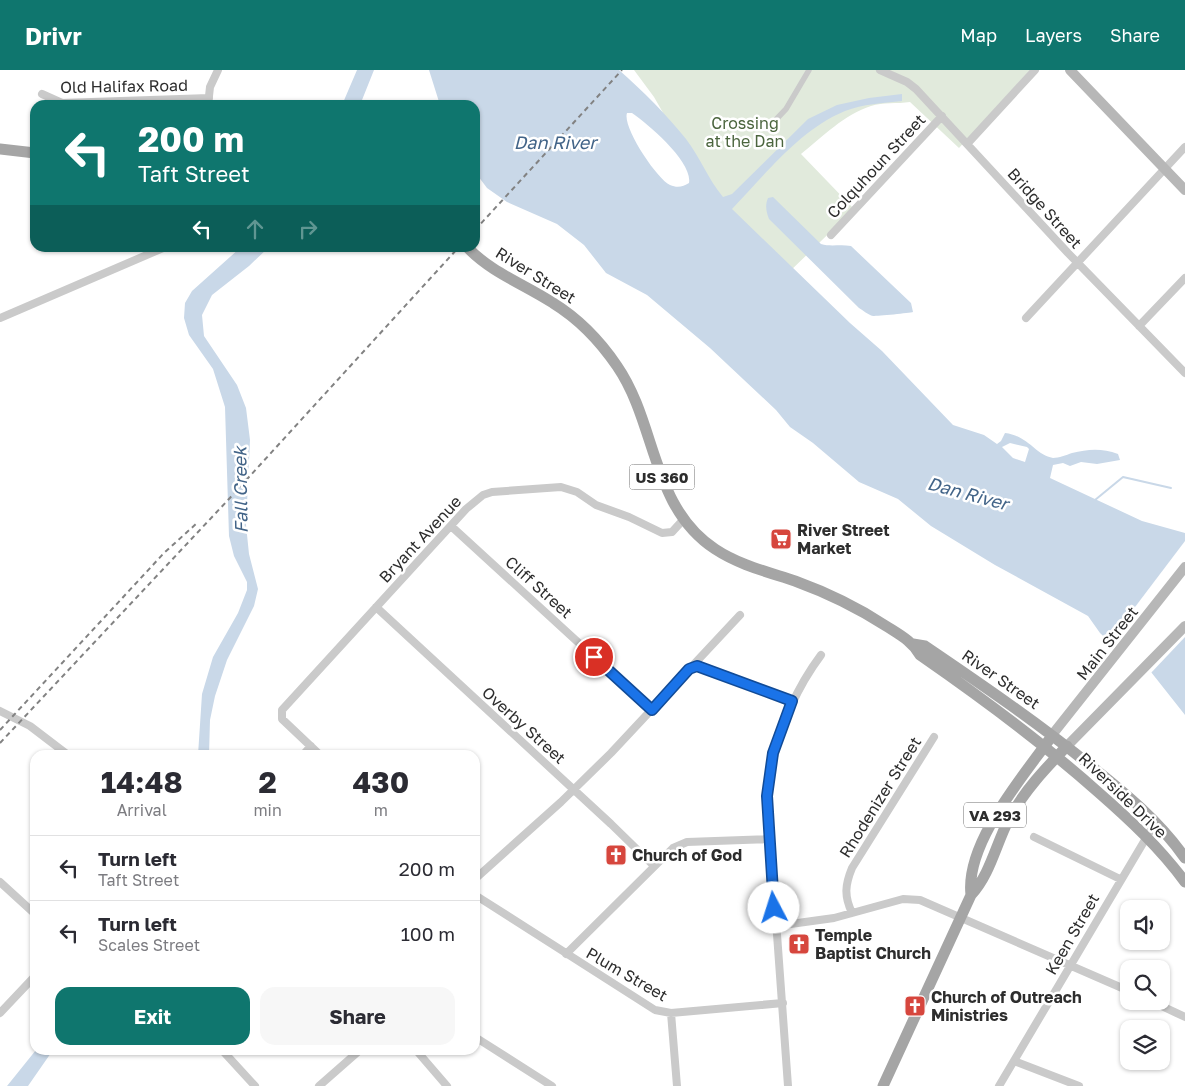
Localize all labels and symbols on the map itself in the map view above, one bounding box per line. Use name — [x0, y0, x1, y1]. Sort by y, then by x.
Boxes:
street label: Old Halifax Road — [60, 75, 188, 97]
street label: Colquhoun Street — [823, 110, 929, 222]
park label: Crossing at the Dan — [706, 113, 784, 151]
water label: Dan River — [514, 131, 599, 153]
street label: Bridge Street — [1004, 164, 1086, 252]
street label: River Street — [492, 242, 580, 308]
water label: Fall Creek — [228, 445, 252, 534]
road number: US 360 — [630, 464, 694, 490]
water label: Dan River — [925, 472, 1014, 515]
street label: Bryant Avenue — [375, 491, 465, 587]
place label: River Street Market — [797, 520, 890, 558]
supermarket icon: River Street Market — [769, 527, 793, 551]
street label: Cliff Street — [501, 552, 577, 622]
street label: Main Street — [1072, 602, 1142, 684]
pin — [573, 636, 615, 678]
street label: River Street — [958, 645, 1044, 713]
street label: Overby Street — [478, 682, 570, 768]
street label: Rhodenizer Street — [835, 733, 925, 861]
street label: Riverside Drive — [1075, 748, 1171, 842]
road number: VA 293 — [964, 802, 1026, 828]
church icon: Church of God — [604, 843, 628, 867]
place label: Church of God — [632, 845, 742, 865]
position arrow — [747, 881, 799, 933]
street label: Keen Street — [1041, 890, 1103, 978]
place label: Temple Baptist Church — [815, 925, 931, 963]
church icon: Temple Baptist Church — [787, 932, 811, 956]
street label: Plum Street — [583, 943, 671, 1005]
place label: Church of Outreach Ministries — [931, 987, 1082, 1025]
church icon: Church of Outreach Ministries — [903, 994, 927, 1018]

